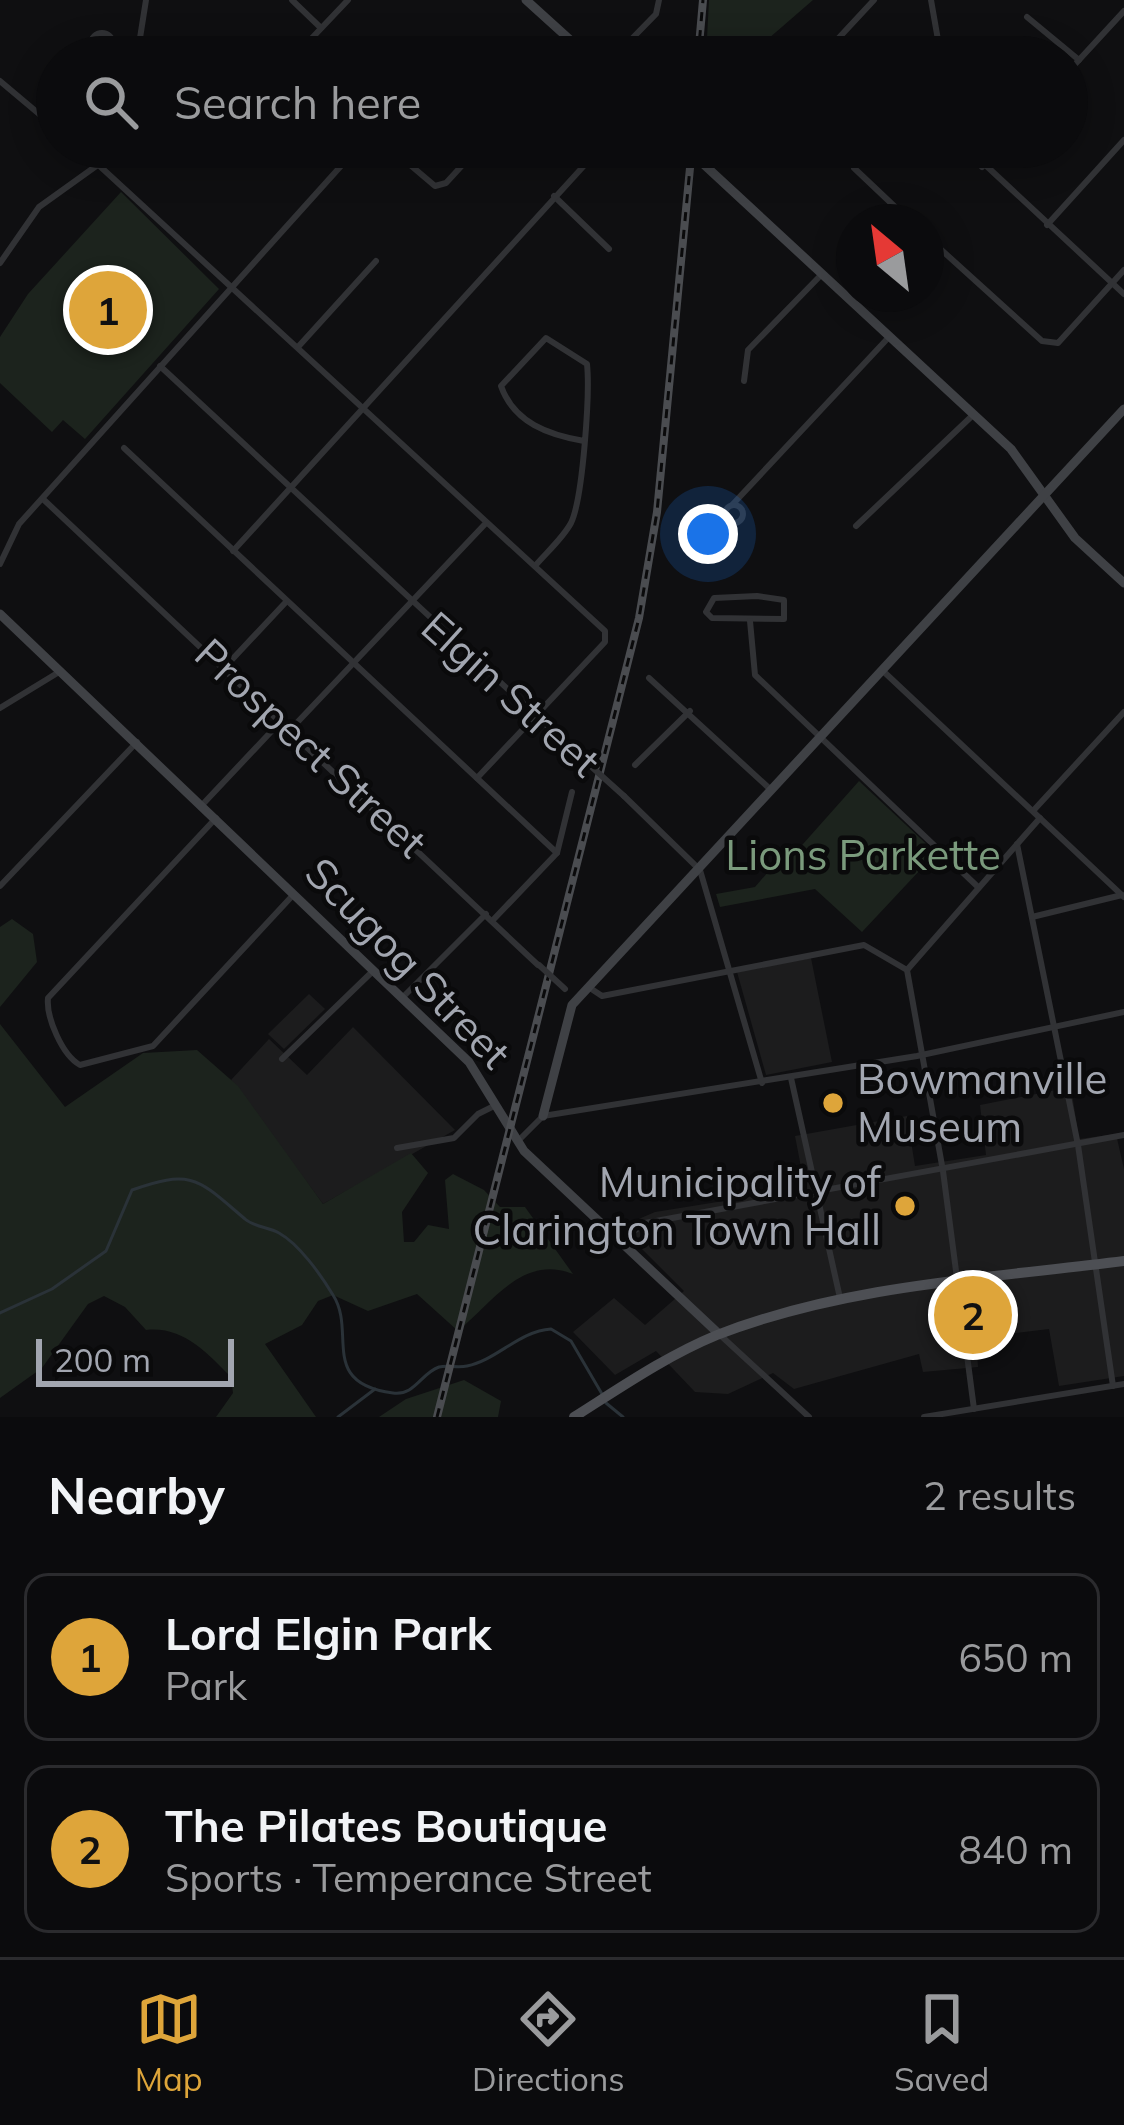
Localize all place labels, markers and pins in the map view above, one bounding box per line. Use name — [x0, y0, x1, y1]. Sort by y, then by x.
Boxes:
pin: 1 — [69, 265, 147, 355]
place label: Bowmanville Museum — [857, 1052, 1107, 1153]
marker: Bowmanville Museum — [820, 1090, 846, 1116]
place label: Municipality of Clarington Town Hall — [473, 1155, 882, 1256]
marker: Municipality of Clarington Town Hall — [892, 1193, 918, 1219]
pin: 2 — [934, 1270, 1012, 1360]

